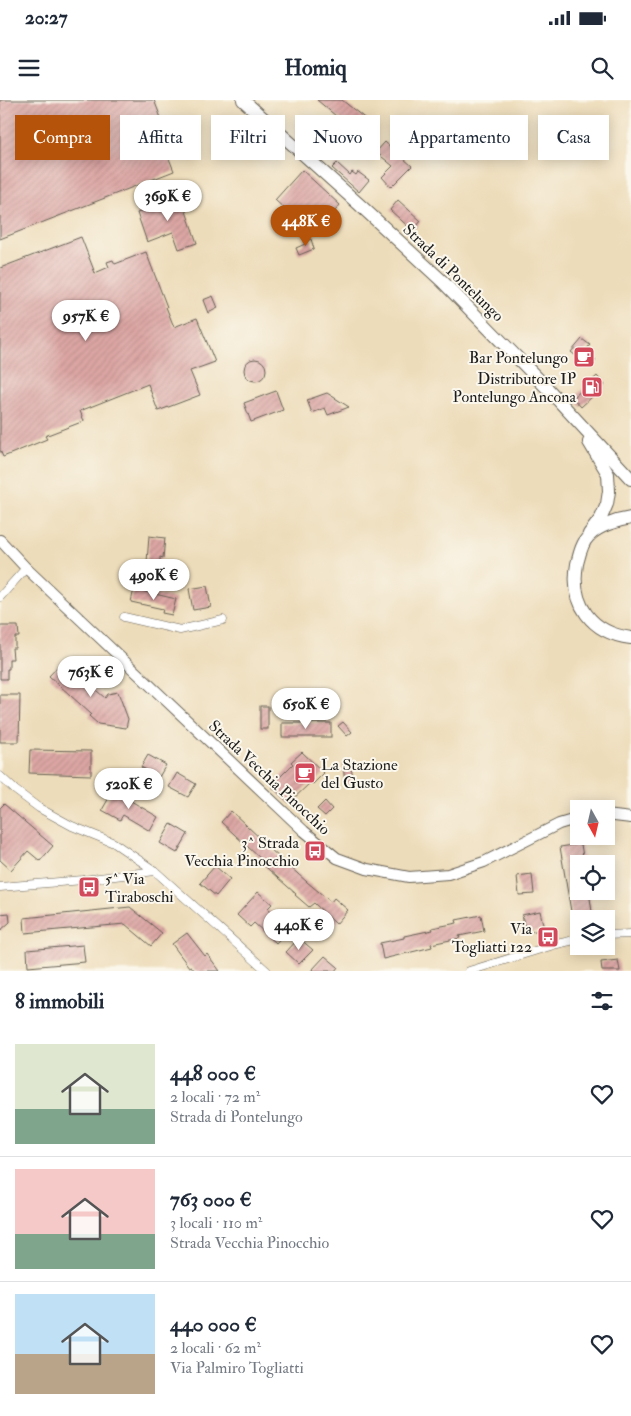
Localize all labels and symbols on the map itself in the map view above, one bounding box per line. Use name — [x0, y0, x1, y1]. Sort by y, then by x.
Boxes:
pin: 369K € — [127, 180, 209, 222]
pin: 448K € — [265, 204, 347, 247]
street label: Strada di Pontelungo — [399, 219, 508, 326]
pin: 957K € — [45, 300, 127, 342]
cafe icon: Bar Pontelungo — [572, 345, 596, 369]
place label: Bar Pontelungo — [469, 348, 568, 368]
place label: Distributore IP Pontelungo Ancona — [453, 369, 576, 407]
fuel station icon: Distributore IP Pontelungo Ancona — [580, 375, 604, 399]
pin: 490K € — [113, 558, 195, 601]
pin: 763K € — [50, 656, 132, 698]
pin: 650K € — [265, 688, 347, 730]
street label: Strada Vecchia Pinocchio — [204, 716, 335, 840]
place label: La Stazione del Gusto — [321, 755, 398, 793]
cafe icon: La Stazione del Gusto — [293, 761, 317, 785]
pin: 520K € — [88, 768, 170, 810]
north arrow — [570, 800, 615, 845]
place label: 3^ Strada Vecchia Pinocchio — [184, 833, 299, 871]
bus stop icon: 3^ Strada Vecchia Pinocchio — [303, 839, 327, 863]
place label: 5^ Via Tiraboschi — [105, 869, 174, 907]
bus stop icon: 5^ Via Tiraboschi — [77, 875, 101, 899]
pin: 440K € — [258, 908, 340, 951]
place label: Via Togliatti 122 — [452, 919, 532, 957]
bus stop icon: Via Togliatti 122 — [536, 925, 560, 949]

